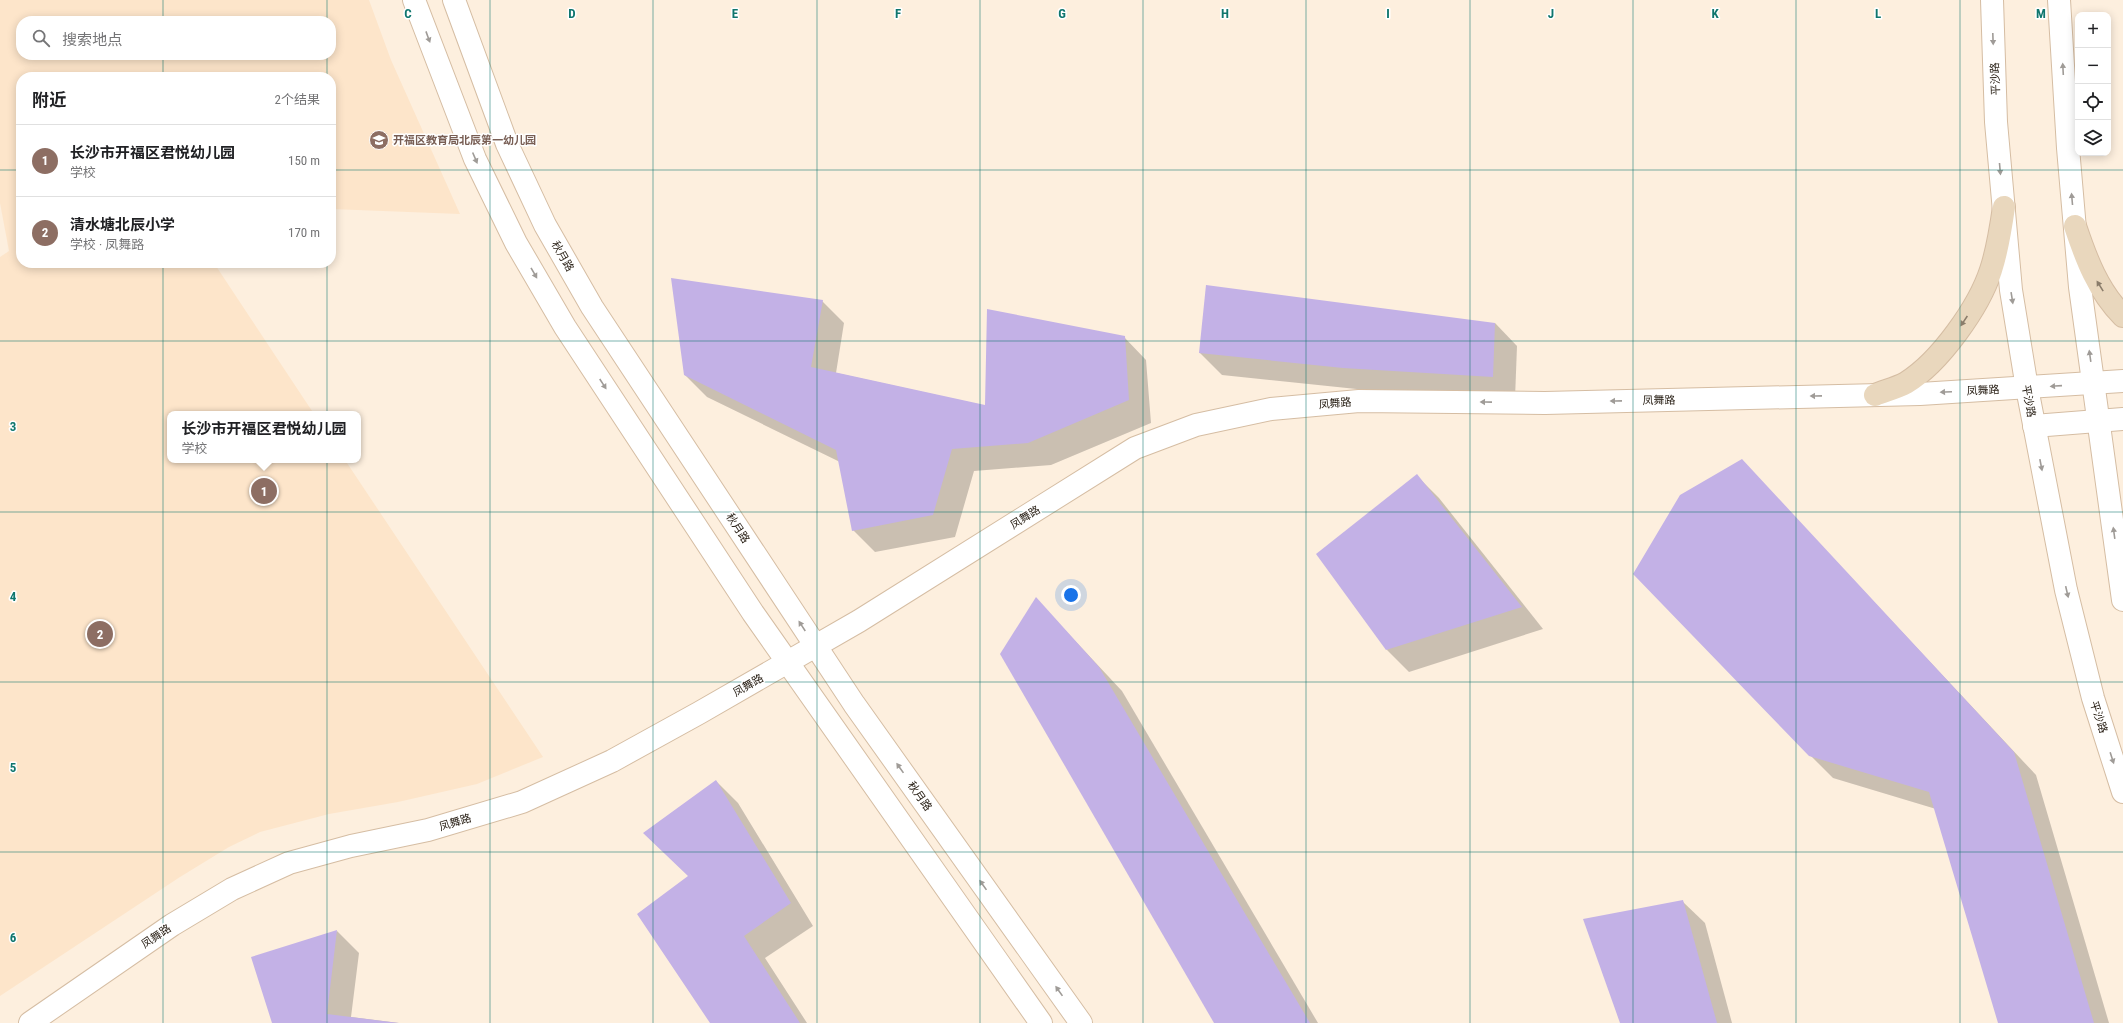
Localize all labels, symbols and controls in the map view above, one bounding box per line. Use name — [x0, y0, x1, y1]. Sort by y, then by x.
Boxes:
text: C — [404, 6, 412, 21]
text: D — [568, 6, 576, 21]
text: E — [732, 6, 739, 21]
text: F — [895, 6, 901, 21]
text: G — [1058, 6, 1066, 21]
text: H — [1221, 6, 1229, 21]
text: I — [1386, 6, 1390, 21]
text: J — [1548, 6, 1554, 21]
text: K — [1711, 6, 1719, 21]
text: L — [1875, 6, 1881, 21]
text: M — [2036, 6, 2046, 21]
map controls — [2075, 12, 2111, 156]
button: + — [2075, 12, 2111, 48]
search box — [16, 16, 336, 60]
icon: search — [30, 27, 52, 49]
text: 搜索地点 — [62, 31, 122, 49]
one-way arrow — [425, 31, 431, 43]
one-way arrow — [1990, 33, 1996, 46]
button: − — [2075, 48, 2111, 84]
street label: 平沙路 — [1988, 62, 2003, 96]
one-way arrow — [2060, 63, 2067, 75]
button: locate — [2075, 84, 2111, 120]
text: 附近 — [32, 90, 66, 110]
text: 2个结果 — [275, 92, 320, 107]
button: layers — [2075, 120, 2111, 156]
school or university icon: 开福区教育局北辰第一幼儿园 — [368, 129, 390, 151]
place label: 开福区教育局北辰第一幼儿园 — [393, 134, 536, 147]
text: 长沙市开福区君悦幼儿园 — [70, 144, 235, 162]
one-way arrow — [472, 152, 478, 164]
text: 1 — [42, 153, 48, 168]
text: 150 m — [288, 153, 320, 168]
one-way arrow — [1997, 163, 2004, 175]
text: 学校 — [70, 165, 96, 180]
one-way arrow — [2069, 193, 2076, 205]
text: 清水塘北辰小学 — [70, 216, 175, 234]
text: 2 — [42, 225, 48, 240]
text: 170 m — [288, 225, 320, 240]
text: 学校 · 凤舞路 — [70, 237, 144, 252]
street label: 秋月路 — [549, 239, 576, 274]
one-way arrow — [530, 268, 537, 279]
one-way arrow — [2096, 280, 2103, 291]
one-way arrow — [2009, 292, 2015, 304]
one-way arrow — [1960, 316, 1967, 327]
one-way arrow — [2087, 350, 2093, 362]
one-way arrow — [599, 378, 606, 390]
street label: 凤舞路 — [1966, 383, 2000, 398]
one-way arrow — [2050, 383, 2062, 390]
street label: 平沙路 — [2019, 384, 2038, 418]
one-way arrow — [1940, 389, 1952, 396]
one-way arrow — [1809, 393, 1822, 399]
street label: 凤舞路 — [1642, 394, 1676, 407]
street label: 凤舞路 — [1318, 396, 1352, 411]
one-way arrow — [1609, 398, 1622, 404]
one-way arrow — [1479, 399, 1492, 405]
popup — [167, 411, 361, 463]
text: 3 — [10, 419, 16, 434]
text: 长沙市开福区君悦幼儿园 — [181, 420, 347, 438]
text: 学校 — [181, 441, 208, 456]
one-way arrow — [2038, 458, 2044, 471]
pin: 1 — [251, 476, 277, 506]
street label: 凤舞路 — [1008, 503, 1043, 532]
street label: 秋月路 — [723, 511, 752, 546]
one-way arrow — [2111, 527, 2117, 539]
your location — [1061, 585, 1081, 605]
one-way arrow — [2064, 586, 2070, 598]
text: 4 — [10, 589, 17, 604]
pin: 2 — [87, 619, 113, 649]
one-way arrow — [798, 621, 806, 631]
street label: 凤舞路 — [731, 672, 766, 699]
street label: 平沙路 — [2087, 699, 2110, 735]
one-way arrow — [2109, 752, 2115, 764]
text: 5 — [10, 760, 17, 775]
one-way arrow — [896, 763, 904, 773]
street label: 秋月路 — [905, 779, 934, 814]
street label: 凤舞路 — [437, 811, 473, 834]
one-way arrow — [979, 880, 987, 891]
street label: 凤舞路 — [139, 922, 174, 951]
text: 6 — [10, 930, 17, 945]
one-way arrow — [1055, 986, 1063, 997]

